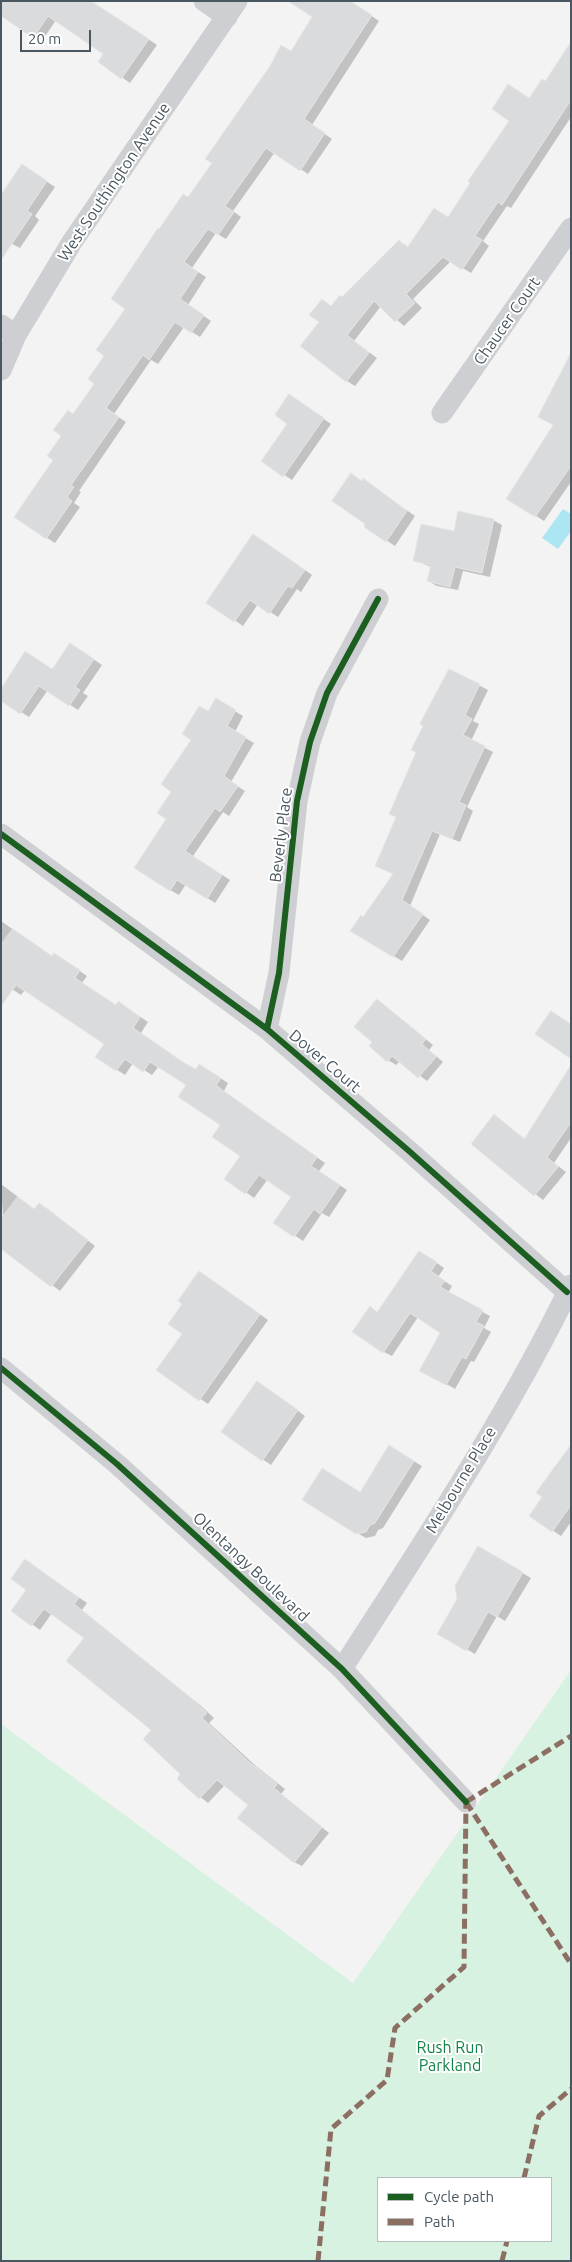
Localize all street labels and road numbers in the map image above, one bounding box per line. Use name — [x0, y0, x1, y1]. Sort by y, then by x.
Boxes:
street label: West Southington Avenue — [54, 99, 174, 265]
street label: Chaucer Court — [470, 273, 544, 369]
street label: Beverly Place — [266, 786, 296, 884]
street label: Dover Court — [285, 1025, 365, 1097]
street label: Melbourne Place — [422, 1423, 500, 1537]
street label: Olentangy Boulevard — [189, 1508, 313, 1626]

